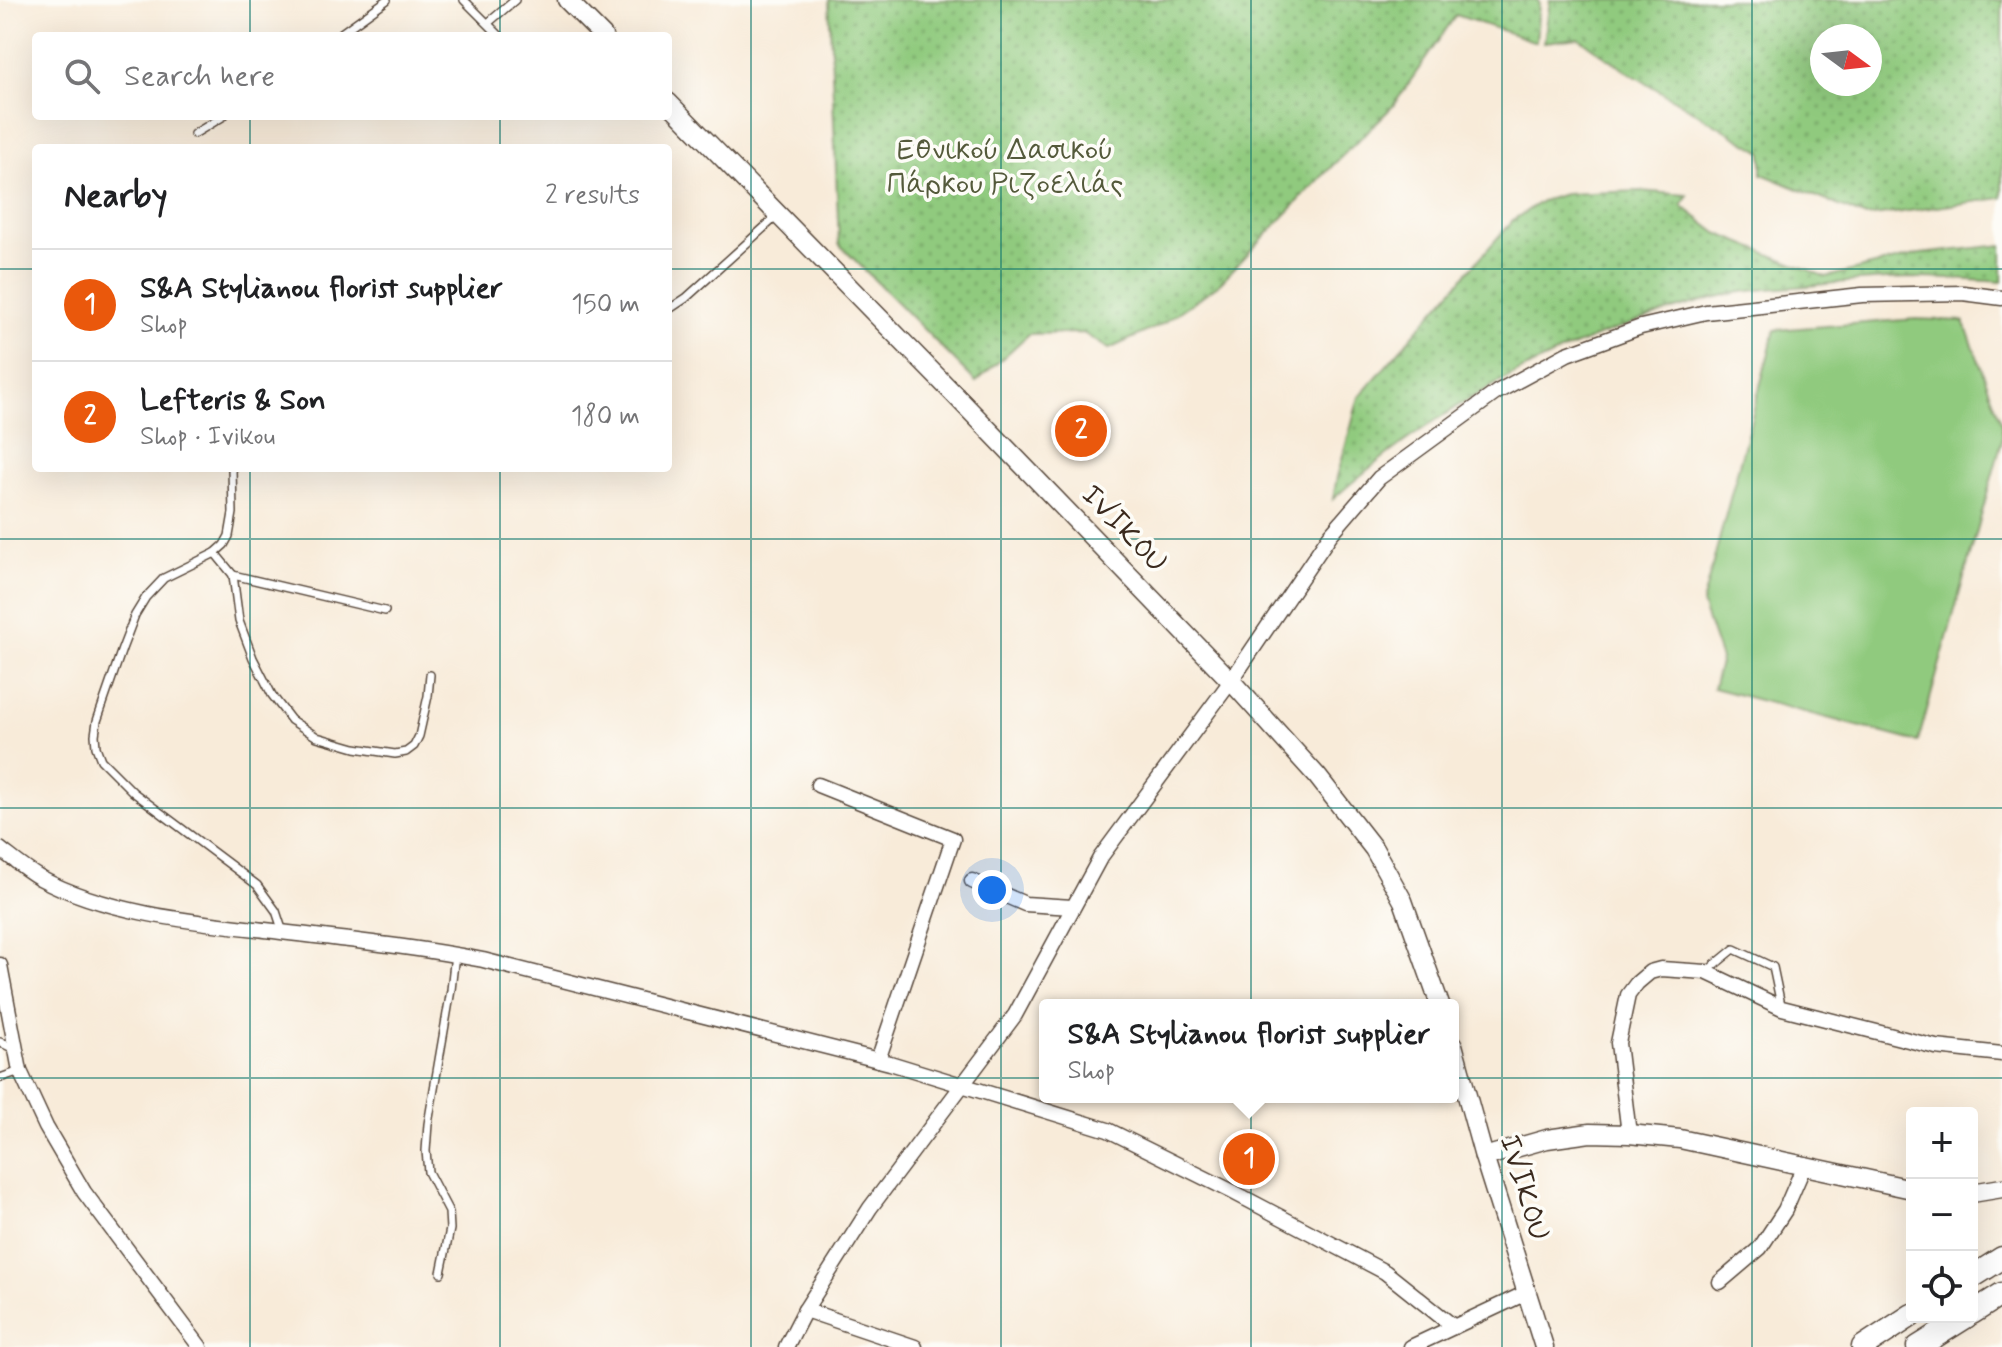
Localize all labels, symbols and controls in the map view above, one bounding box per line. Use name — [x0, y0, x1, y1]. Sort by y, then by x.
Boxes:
north arrow — [1810, 24, 1882, 96]
search box — [32, 32, 672, 120]
icon: search — [60, 54, 104, 98]
text: Search here — [124, 57, 275, 96]
park label: Εθνικού Δασικού Πάρκου Ριζοελιάς — [887, 131, 1123, 204]
text: Nearby — [64, 174, 168, 219]
text: 2 results — [545, 179, 640, 213]
text: S&A Stylianou florist supplier — [140, 269, 503, 308]
text: 1 — [84, 288, 96, 322]
text: 150 m — [571, 288, 640, 322]
text: Shop — [140, 308, 188, 342]
text: Lefteris & Son — [140, 381, 326, 420]
text: 2 — [84, 400, 96, 434]
text: 180 m — [571, 400, 640, 434]
pin: 2 — [1055, 401, 1107, 461]
text: Shop · Ivikou — [140, 420, 275, 454]
street label: IVIKOU — [1072, 476, 1176, 582]
your location — [972, 870, 1012, 910]
popup — [1039, 999, 1459, 1103]
text: S&A Stylianou florist supplier — [1068, 1015, 1430, 1054]
text: Shop — [1068, 1054, 1115, 1088]
map controls — [1906, 1107, 1978, 1323]
button: + — [1906, 1107, 1978, 1179]
pin: 1 — [1223, 1129, 1275, 1189]
street label: IVIKOU — [1489, 1130, 1559, 1246]
button: − — [1906, 1179, 1978, 1251]
button: locate — [1906, 1251, 1978, 1323]

